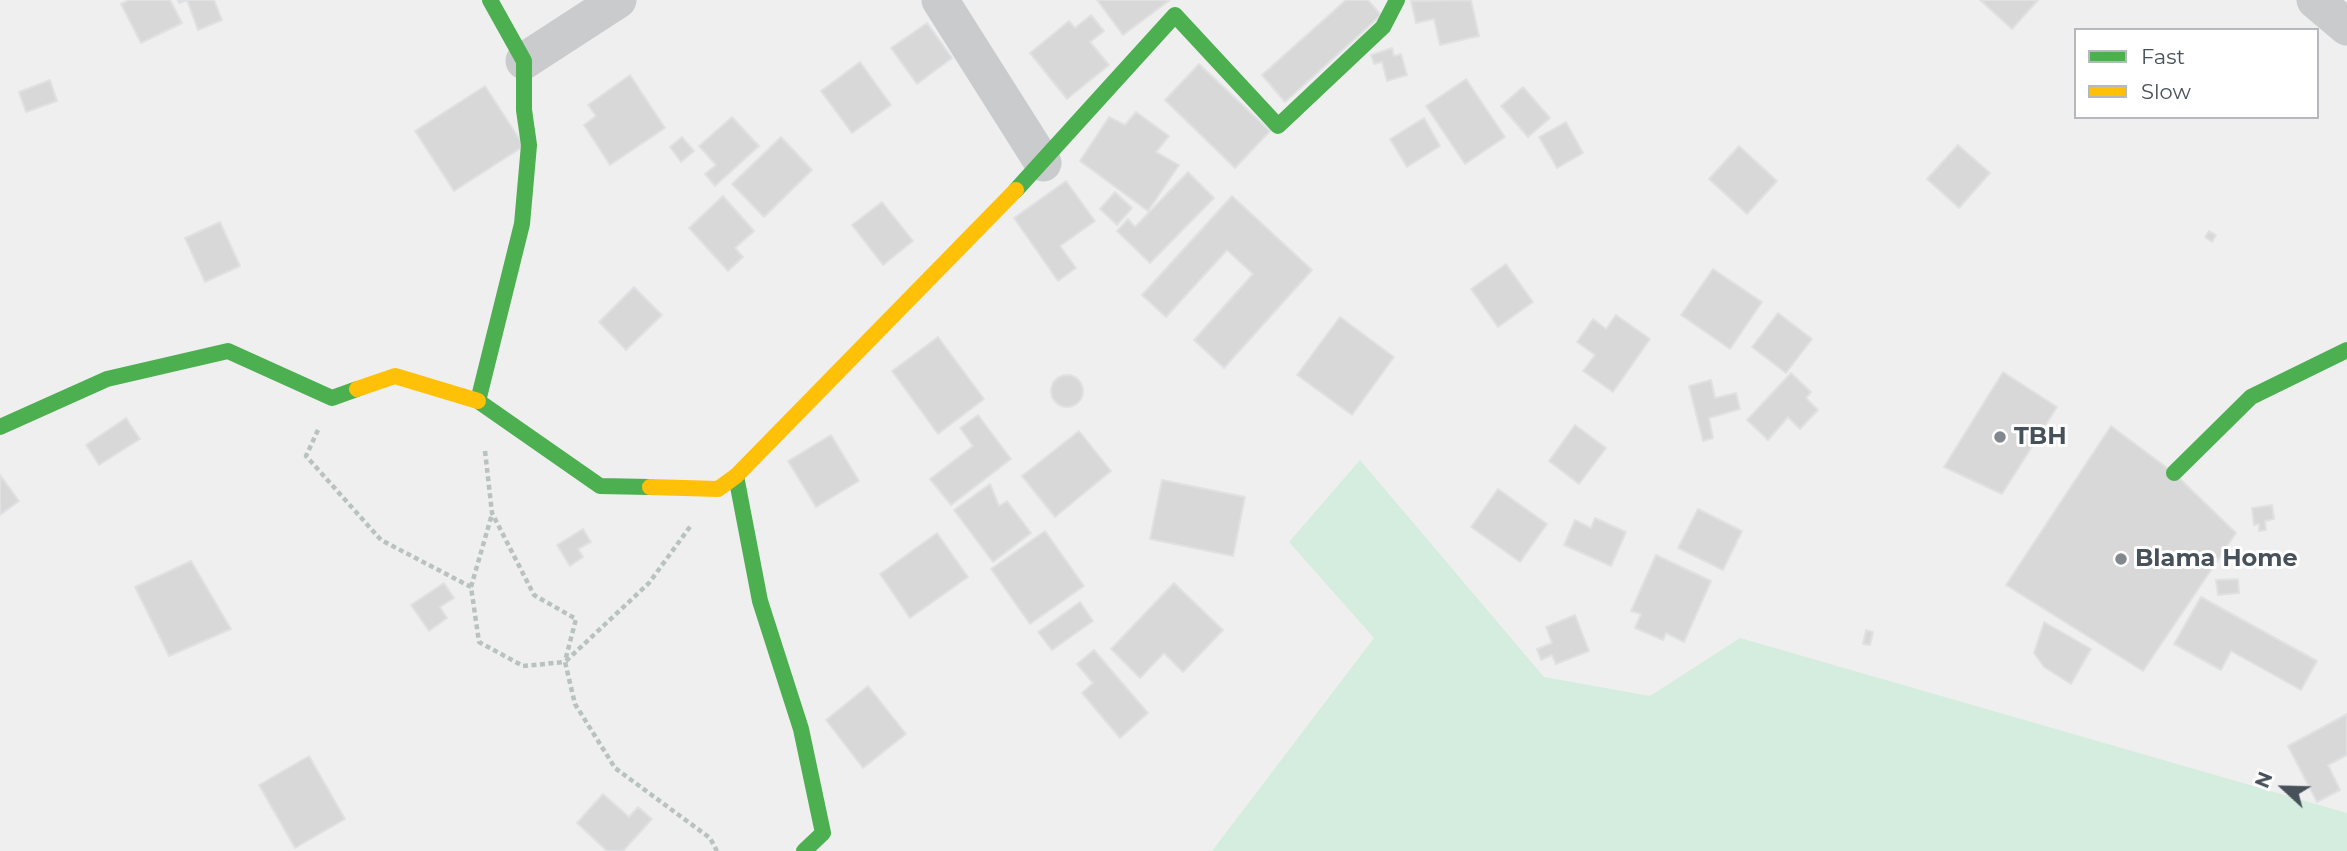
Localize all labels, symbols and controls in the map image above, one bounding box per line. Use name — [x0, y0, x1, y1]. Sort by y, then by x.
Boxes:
legend — [2074, 28, 2319, 119]
text: Fast — [2141, 44, 2185, 69]
text: Slow — [2141, 79, 2191, 104]
place label: TBH — [2014, 423, 2067, 451]
marker: TBH — [1992, 429, 2008, 445]
place label: Blama Home — [2135, 545, 2298, 573]
marker: Blama Home — [2113, 551, 2129, 567]
north arrow — [2249, 753, 2319, 823]
text: N — [2251, 769, 2278, 791]

